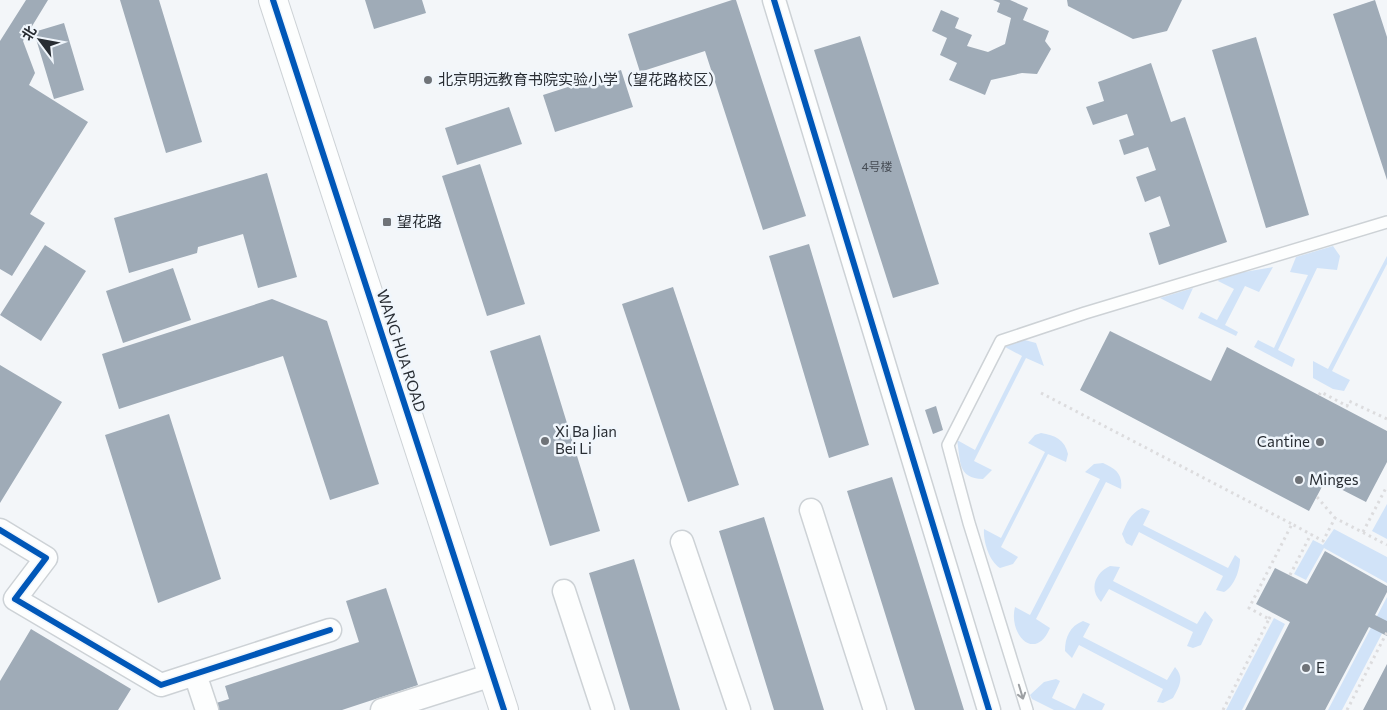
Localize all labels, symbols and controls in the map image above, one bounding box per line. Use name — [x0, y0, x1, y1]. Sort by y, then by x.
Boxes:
north arrow — [15, 15, 65, 65]
text: 北 — [18, 22, 39, 43]
place label: 北京明远教育书院实验小学（望花路校区） — [438, 70, 723, 88]
marker: 北京明远教育书院实验小学（望花路校区） — [422, 74, 434, 86]
house number: 4号楼 — [861, 159, 893, 173]
place label: 望花路 — [397, 212, 442, 230]
marker: 望花路 — [381, 216, 393, 228]
street label: WANG HUA ROAD — [374, 287, 430, 414]
place label: Xi Ba Jian Bei Li — [555, 422, 617, 457]
place label: Cantine — [1257, 432, 1310, 450]
marker: Xi Ba Jian Bei Li — [539, 435, 551, 447]
marker: Cantine — [1314, 436, 1326, 448]
place label: Minges — [1309, 470, 1359, 488]
marker: Minges — [1293, 474, 1305, 486]
place label: E — [1316, 658, 1325, 676]
marker: E — [1300, 662, 1312, 674]
one-way arrow — [1017, 684, 1026, 699]

